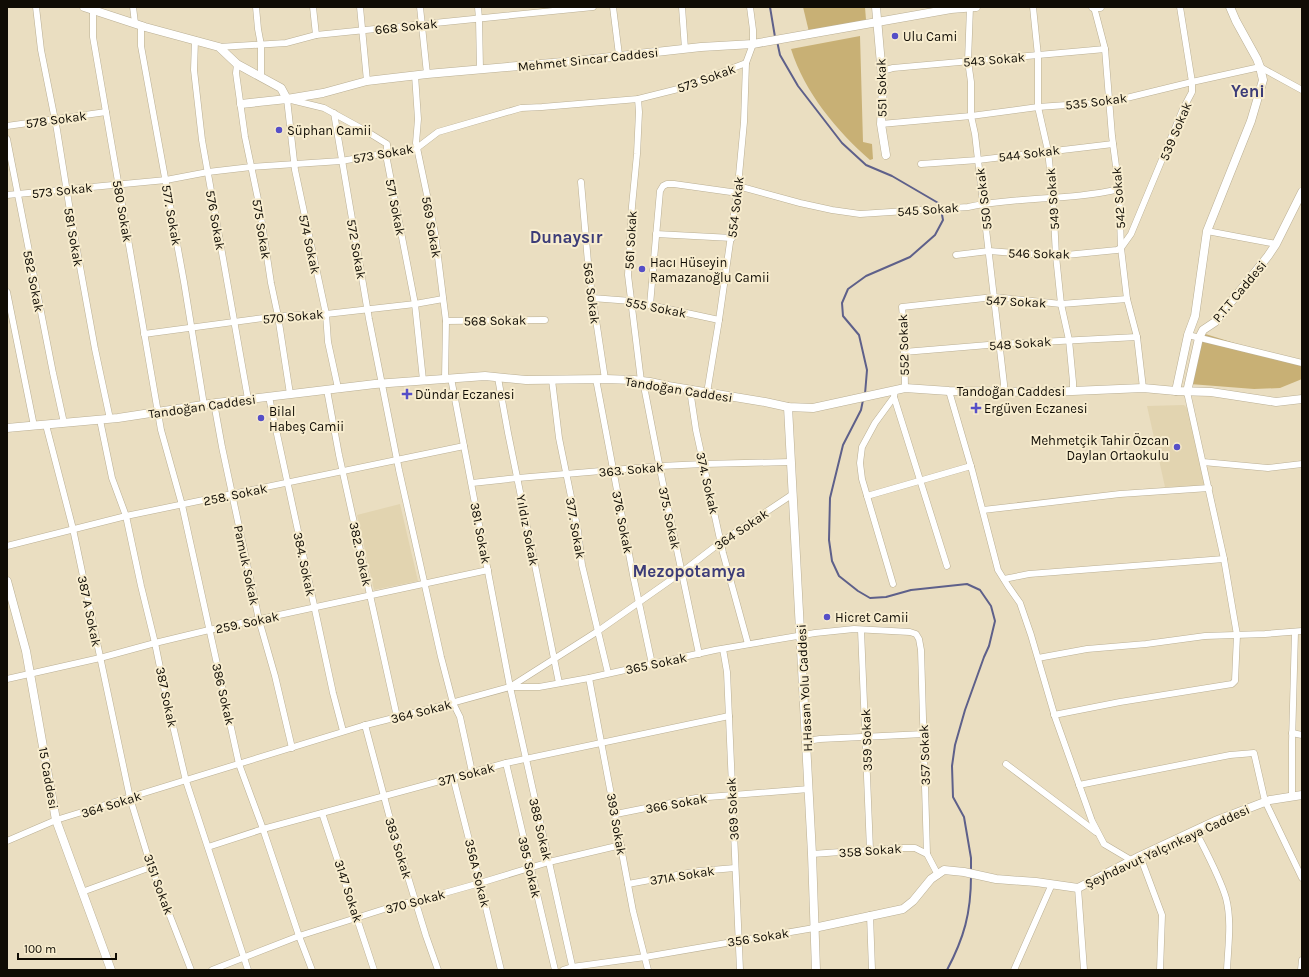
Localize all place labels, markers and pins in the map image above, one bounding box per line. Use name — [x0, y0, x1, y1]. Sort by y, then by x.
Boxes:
place label: Ulu Cami — [903, 29, 957, 44]
marker: Ulu Cami — [890, 31, 900, 41]
place label: Süphan Camii — [287, 123, 371, 138]
marker: Süphan Camii — [274, 125, 284, 135]
place label: Hacı Hüseyin Ramazanoğlu Camii — [650, 255, 770, 285]
marker: Hacı Hüseyin Ramazanoğlu Camii — [637, 264, 647, 274]
place label: Dündar Eczanesi — [415, 387, 515, 402]
marker: Dündar Eczanesi — [402, 389, 412, 399]
place label: Ergüven Eczanesi — [984, 401, 1088, 416]
marker: Ergüven Eczanesi — [971, 403, 981, 413]
place label: Bilal Habeş Camii — [269, 404, 344, 434]
marker: Bilal Habeş Camii — [256, 413, 266, 423]
place label: Mehmetçik Tahir Özcan Daylan Ortaokulu — [1030, 432, 1169, 463]
marker: Mehmetçik Tahir Özcan Daylan Ortaokulu — [1172, 442, 1182, 452]
place label: Hicret Camii — [835, 610, 909, 625]
marker: Hicret Camii — [822, 612, 832, 622]

